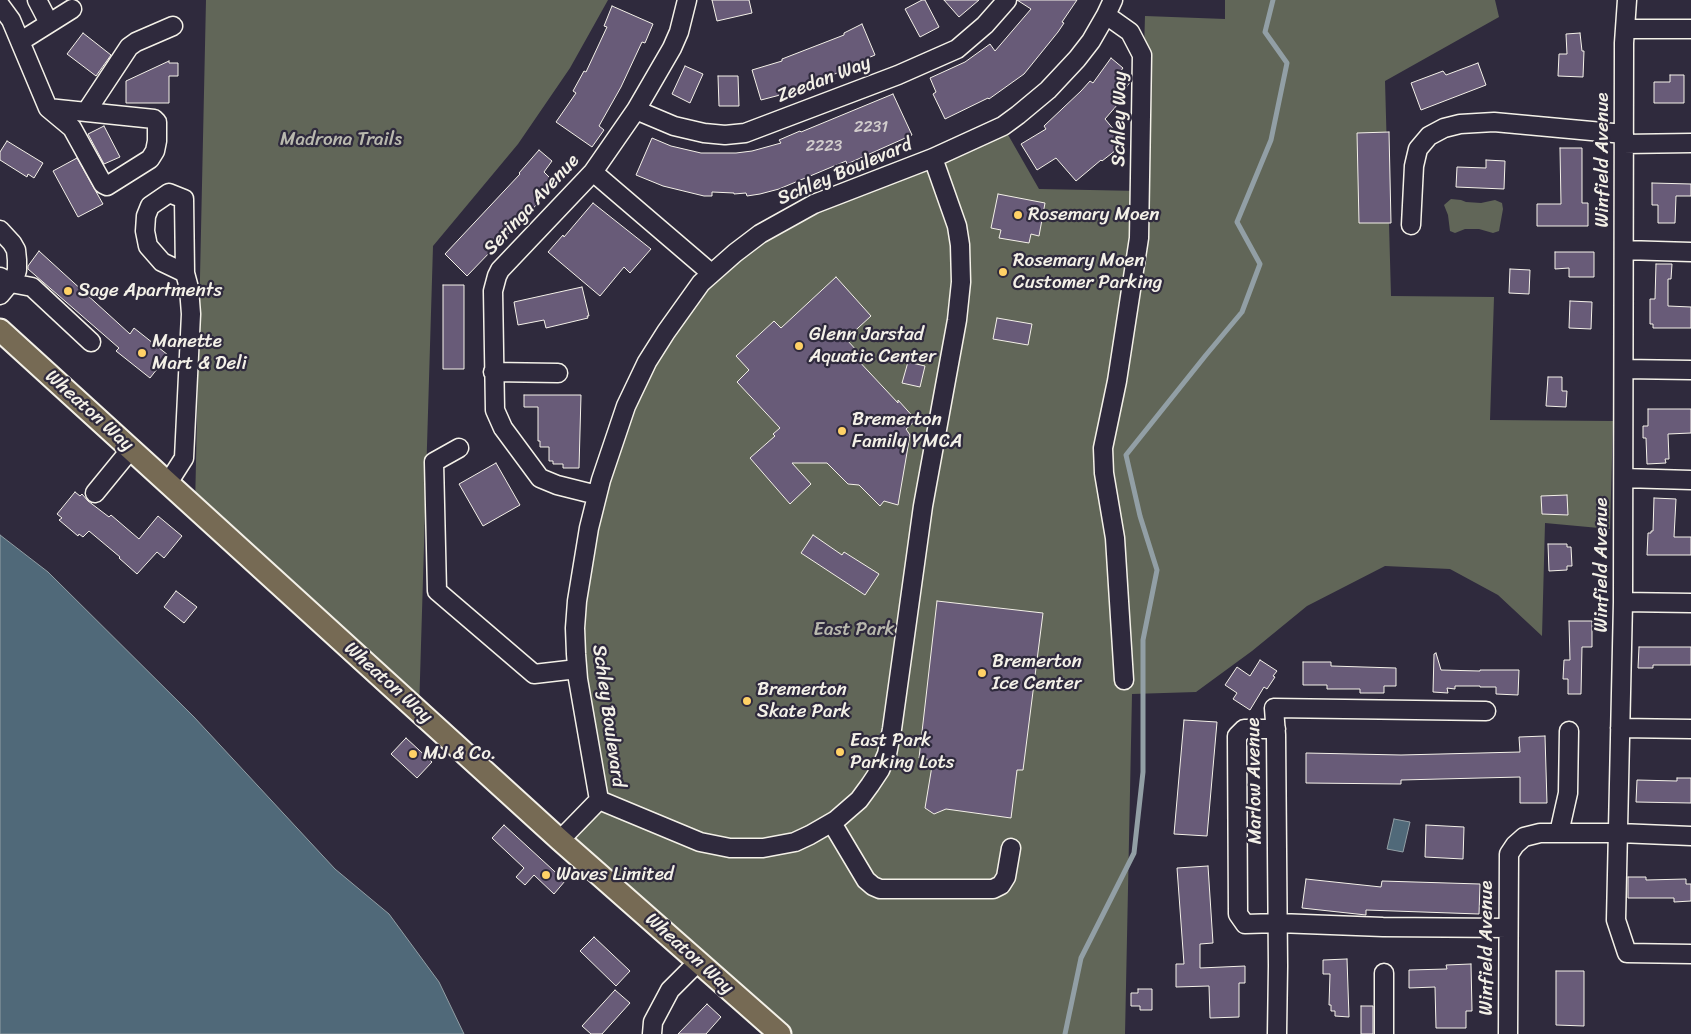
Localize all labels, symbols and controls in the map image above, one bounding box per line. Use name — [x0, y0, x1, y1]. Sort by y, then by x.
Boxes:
street label: Zeedan Way — [774, 52, 874, 108]
street label: Schley Way — [1108, 71, 1132, 167]
street label: Winfield Avenue — [1592, 93, 1614, 227]
house number: 2231 — [854, 118, 888, 138]
park label: Madrona Trails — [280, 129, 402, 151]
street label: Schley Boulevard — [774, 133, 916, 211]
house number: 2223 — [806, 137, 842, 157]
street label: Seringa Avenue — [479, 150, 585, 260]
place label: Rosemary Moen — [1028, 204, 1160, 226]
marker: Rosemary Moen — [1012, 209, 1024, 221]
place label: Rosemary Moen Customer Parking — [1013, 250, 1162, 294]
marker: Rosemary Moen Customer Parking — [997, 266, 1009, 278]
place label: Sage Apartments — [78, 280, 222, 302]
marker: Sage Apartments — [62, 285, 74, 297]
place label: Glenn Jarstad Aquatic Center — [809, 324, 936, 368]
place label: Manette Mart & Deli — [152, 331, 247, 375]
marker: Glenn Jarstad Aquatic Center — [793, 340, 805, 352]
marker: Manette Mart & Deli — [136, 347, 148, 359]
street label: Wheaton Way — [40, 365, 138, 457]
place label: Bremerton Family YMCA — [852, 409, 962, 453]
marker: Bremerton Family YMCA — [836, 425, 848, 437]
street label: Winfield Avenue — [1591, 498, 1613, 632]
park label: East Park — [813, 619, 895, 641]
street label: Wheaton Way — [339, 637, 437, 729]
street label: Schley Boulevard — [587, 643, 629, 789]
place label: Bremerton Ice Center — [992, 651, 1082, 695]
marker: Bremerton Ice Center — [976, 667, 988, 679]
place label: Bremerton Skate Park — [757, 679, 851, 723]
marker: Bremerton Skate Park — [741, 695, 753, 707]
street label: Marlow Avenue — [1242, 718, 1268, 844]
place label: East Park Parking Lots — [850, 730, 955, 774]
place label: MJ & Co. — [423, 743, 497, 765]
marker: East Park Parking Lots — [834, 746, 846, 758]
marker: MJ & Co. — [407, 748, 419, 760]
place label: Waves Limited — [556, 864, 674, 886]
marker: Waves Limited — [540, 869, 552, 881]
street label: Winfield Avenue — [1476, 881, 1498, 1015]
street label: Wheaton Way — [640, 908, 738, 1000]

